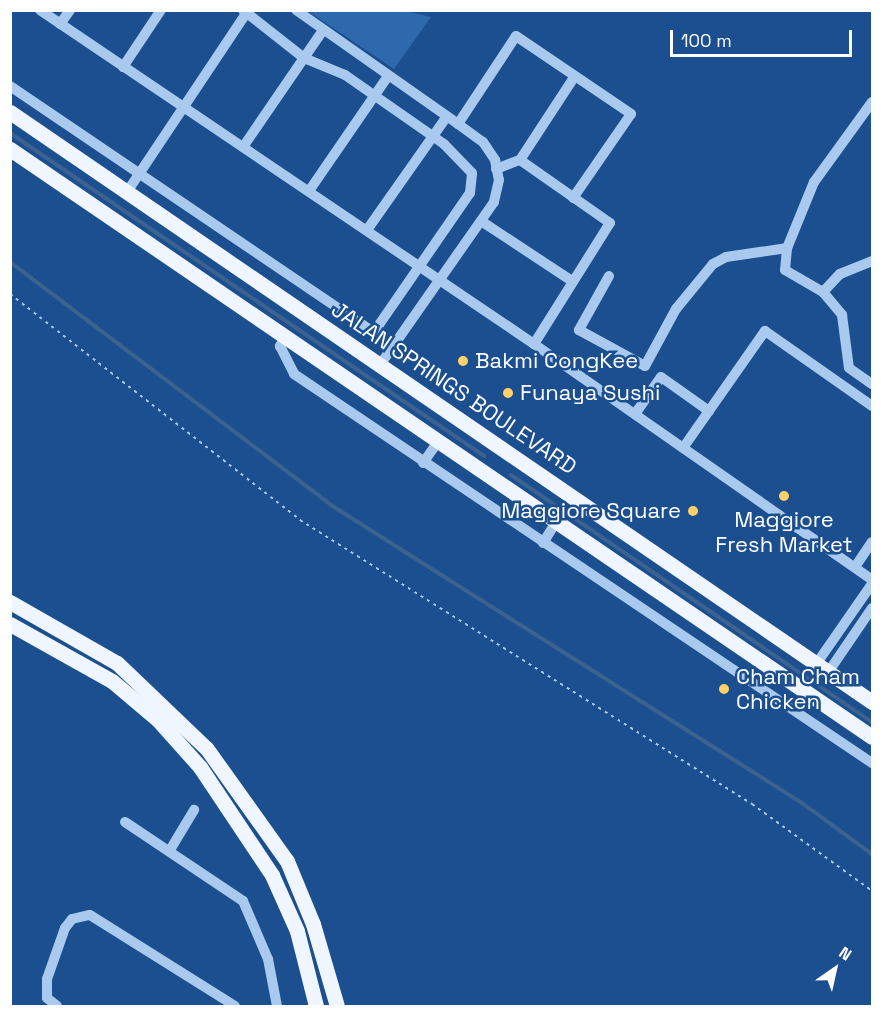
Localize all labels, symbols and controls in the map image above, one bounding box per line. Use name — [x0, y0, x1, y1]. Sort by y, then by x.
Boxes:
scale bar — [673, 18, 854, 56]
text: 100 m — [681, 29, 732, 52]
street label: JALAN SPRINGS BOULEVARD — [327, 296, 581, 480]
place label: Bakmi CongKee — [475, 348, 638, 374]
marker: Bakmi CongKee — [456, 354, 470, 368]
place label: Funaya Sushi — [520, 380, 660, 406]
marker: Funaya Sushi — [501, 386, 515, 400]
marker: Maggiore Fresh Market — [777, 489, 791, 503]
place label: Maggiore Square — [501, 498, 681, 524]
marker: Maggiore Square — [686, 504, 700, 518]
place label: Maggiore Fresh Market — [715, 506, 853, 558]
place label: Cham Cham Chicken — [736, 663, 860, 714]
marker: Cham Cham Chicken — [717, 682, 731, 696]
north arrow — [805, 939, 865, 999]
text: N — [835, 942, 856, 965]

